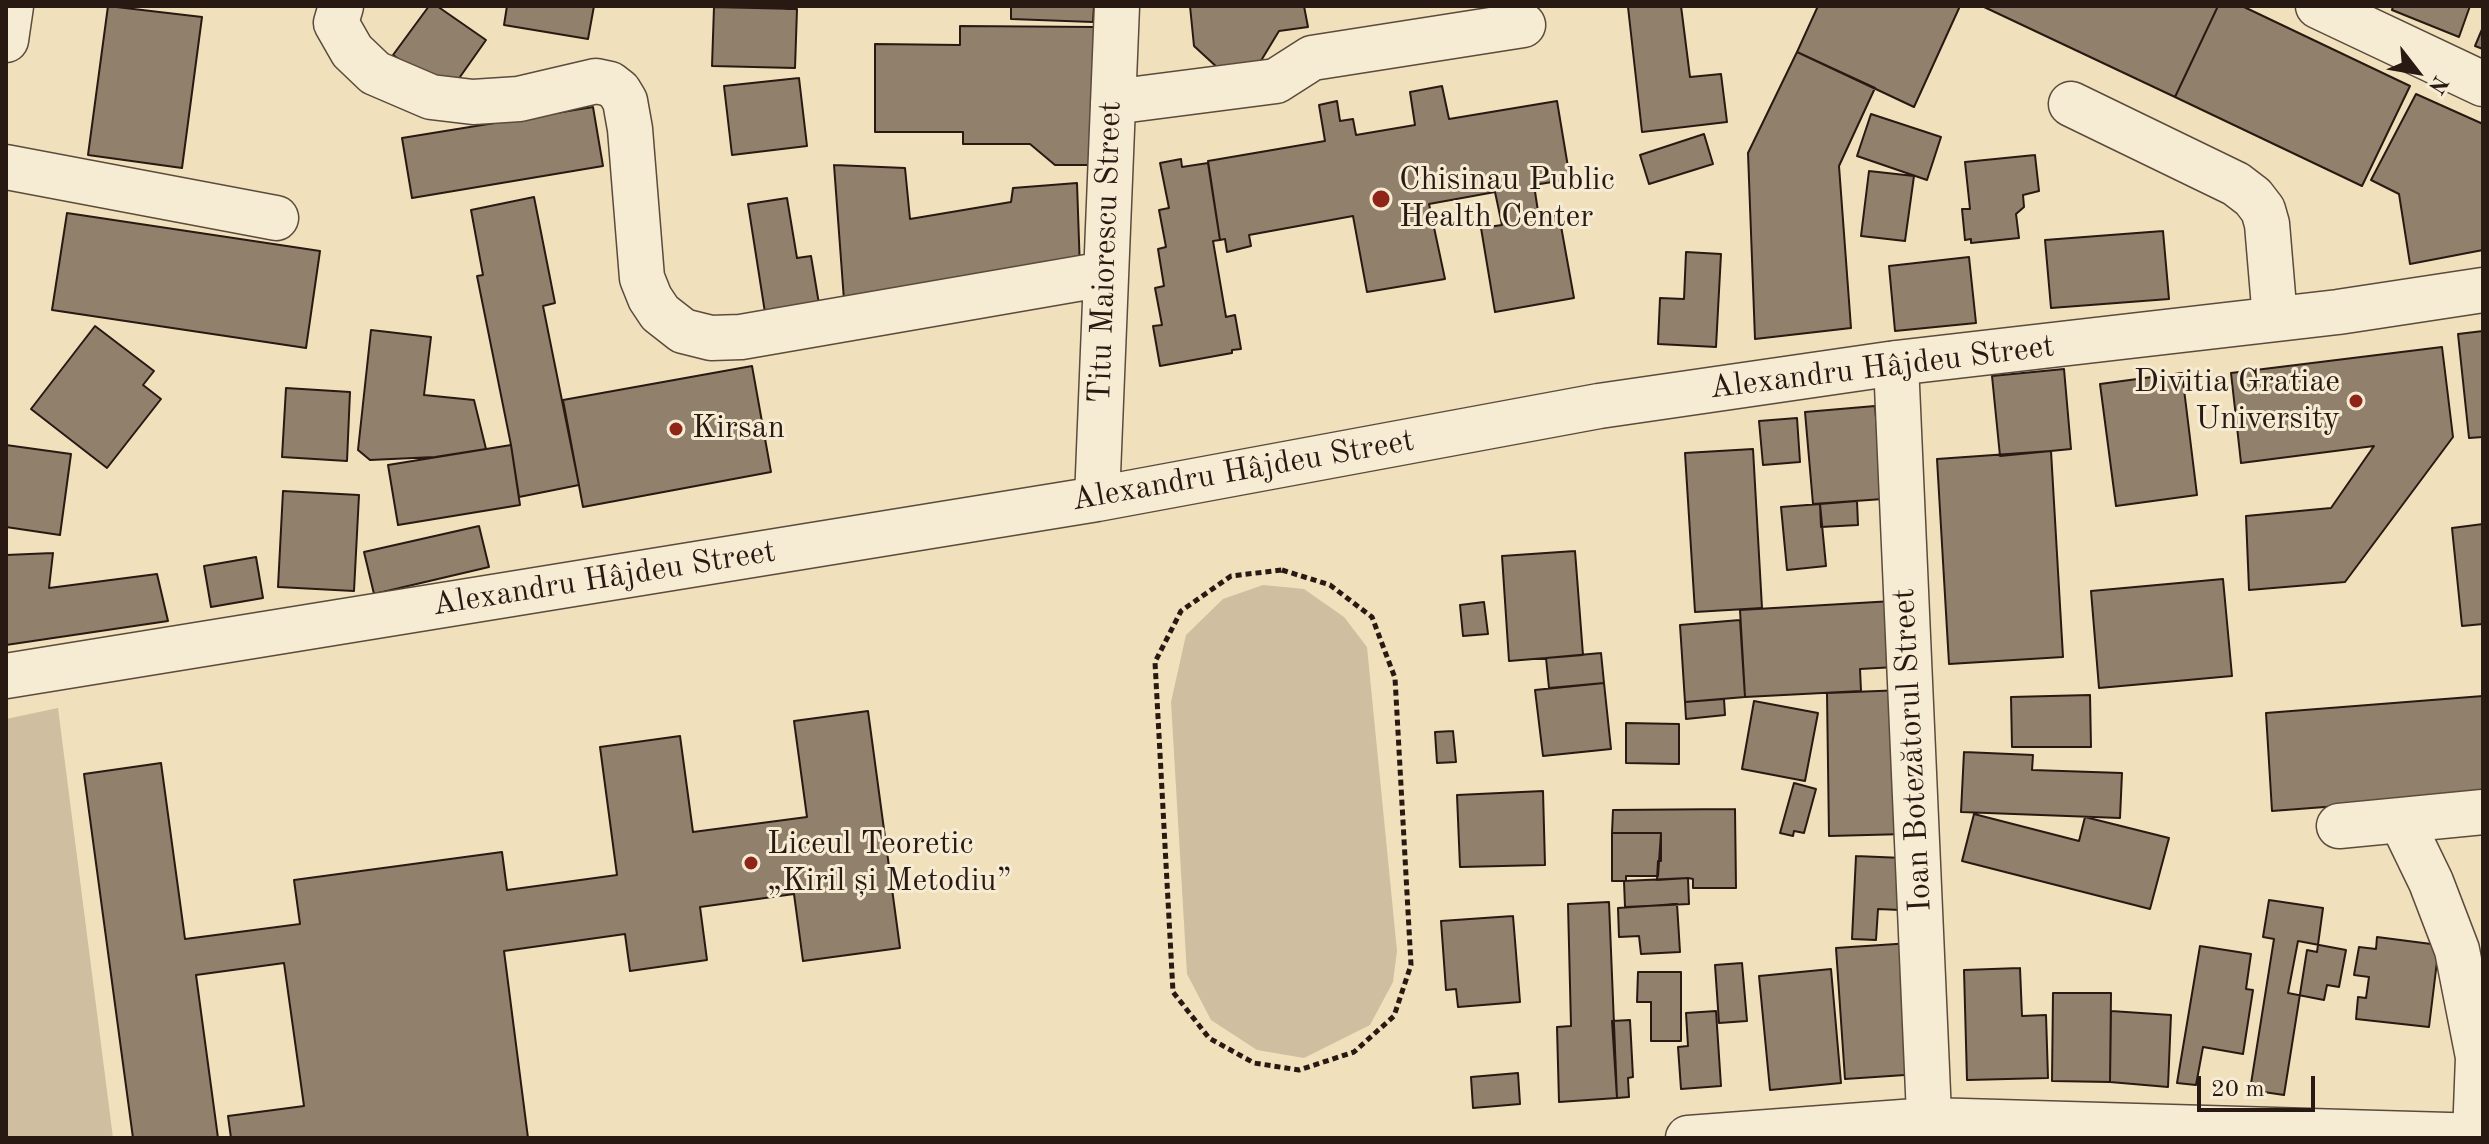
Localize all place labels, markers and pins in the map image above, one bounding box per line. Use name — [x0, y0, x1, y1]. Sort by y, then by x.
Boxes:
place label: Chisinau Public Health Center — [1399, 162, 1615, 237]
marker: Chisinau Public Health Center — [1370, 188, 1392, 210]
place label: Divitia Gratiae University — [2134, 364, 2340, 439]
marker: Divitia Gratiae University — [2347, 392, 2365, 410]
place label: Kirsan — [692, 410, 785, 448]
marker: Kirsan — [667, 420, 685, 438]
place label: Liceul Teoretic „Kiril și Metodiu” — [767, 826, 1012, 901]
marker: Liceul Teoretic „Kiril și Metodiu” — [742, 854, 760, 872]

